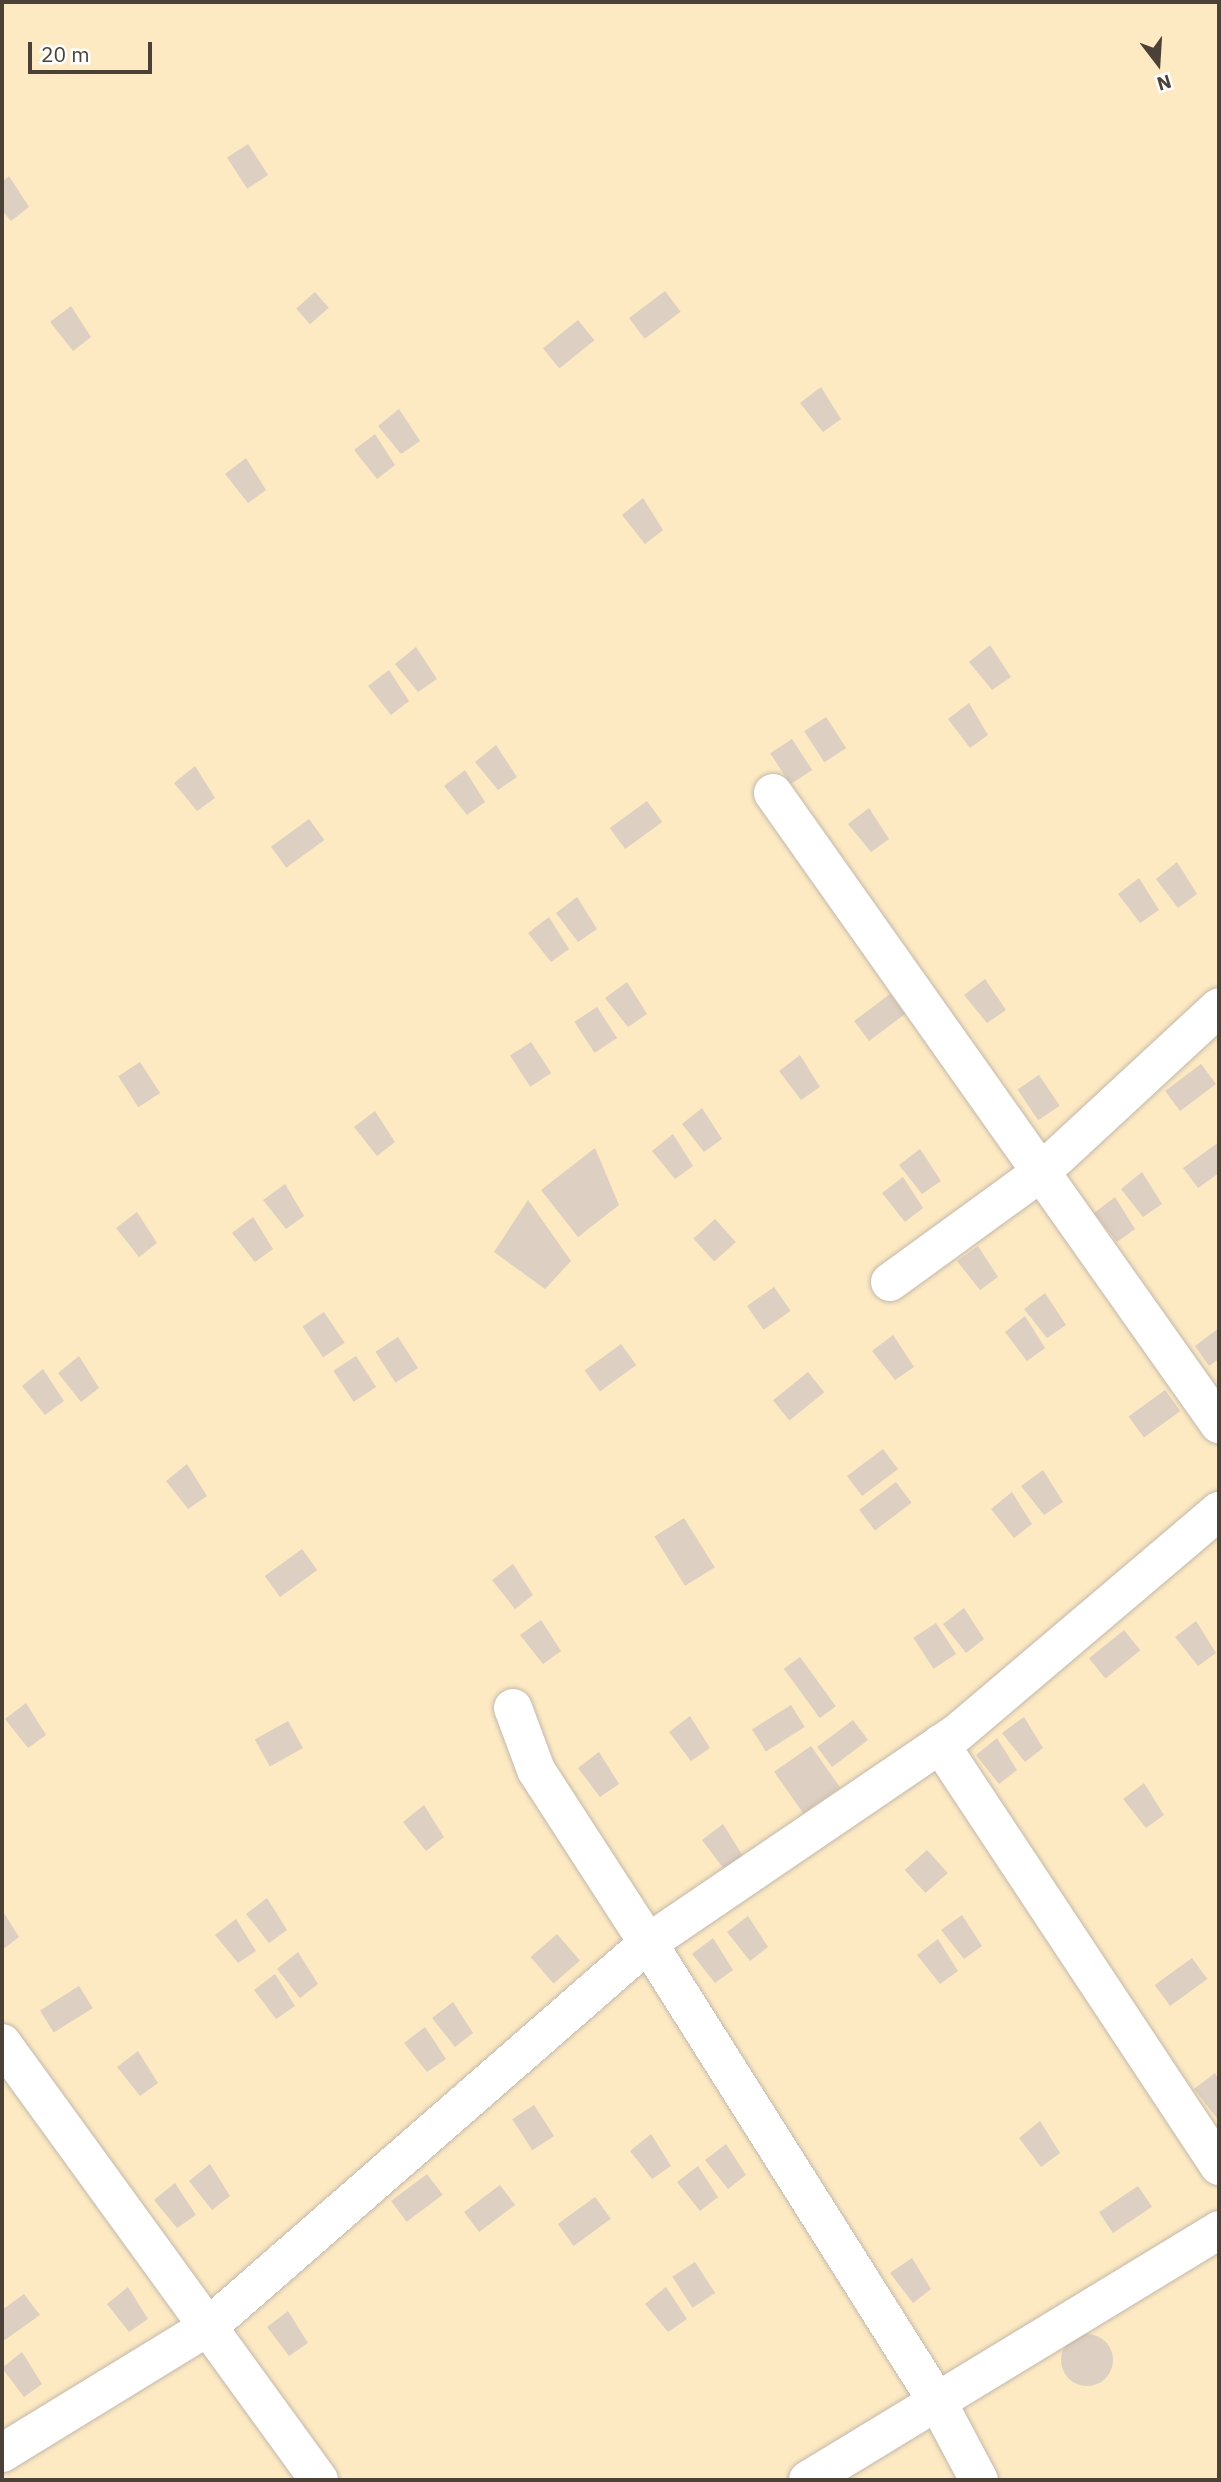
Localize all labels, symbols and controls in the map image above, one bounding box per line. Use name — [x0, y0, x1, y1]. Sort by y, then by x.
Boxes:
scale bar — [32, 28, 156, 72]
north arrow — [1123, 28, 1193, 98]
text: 20 m — [41, 40, 90, 68]
text: N — [1154, 70, 1174, 97]

